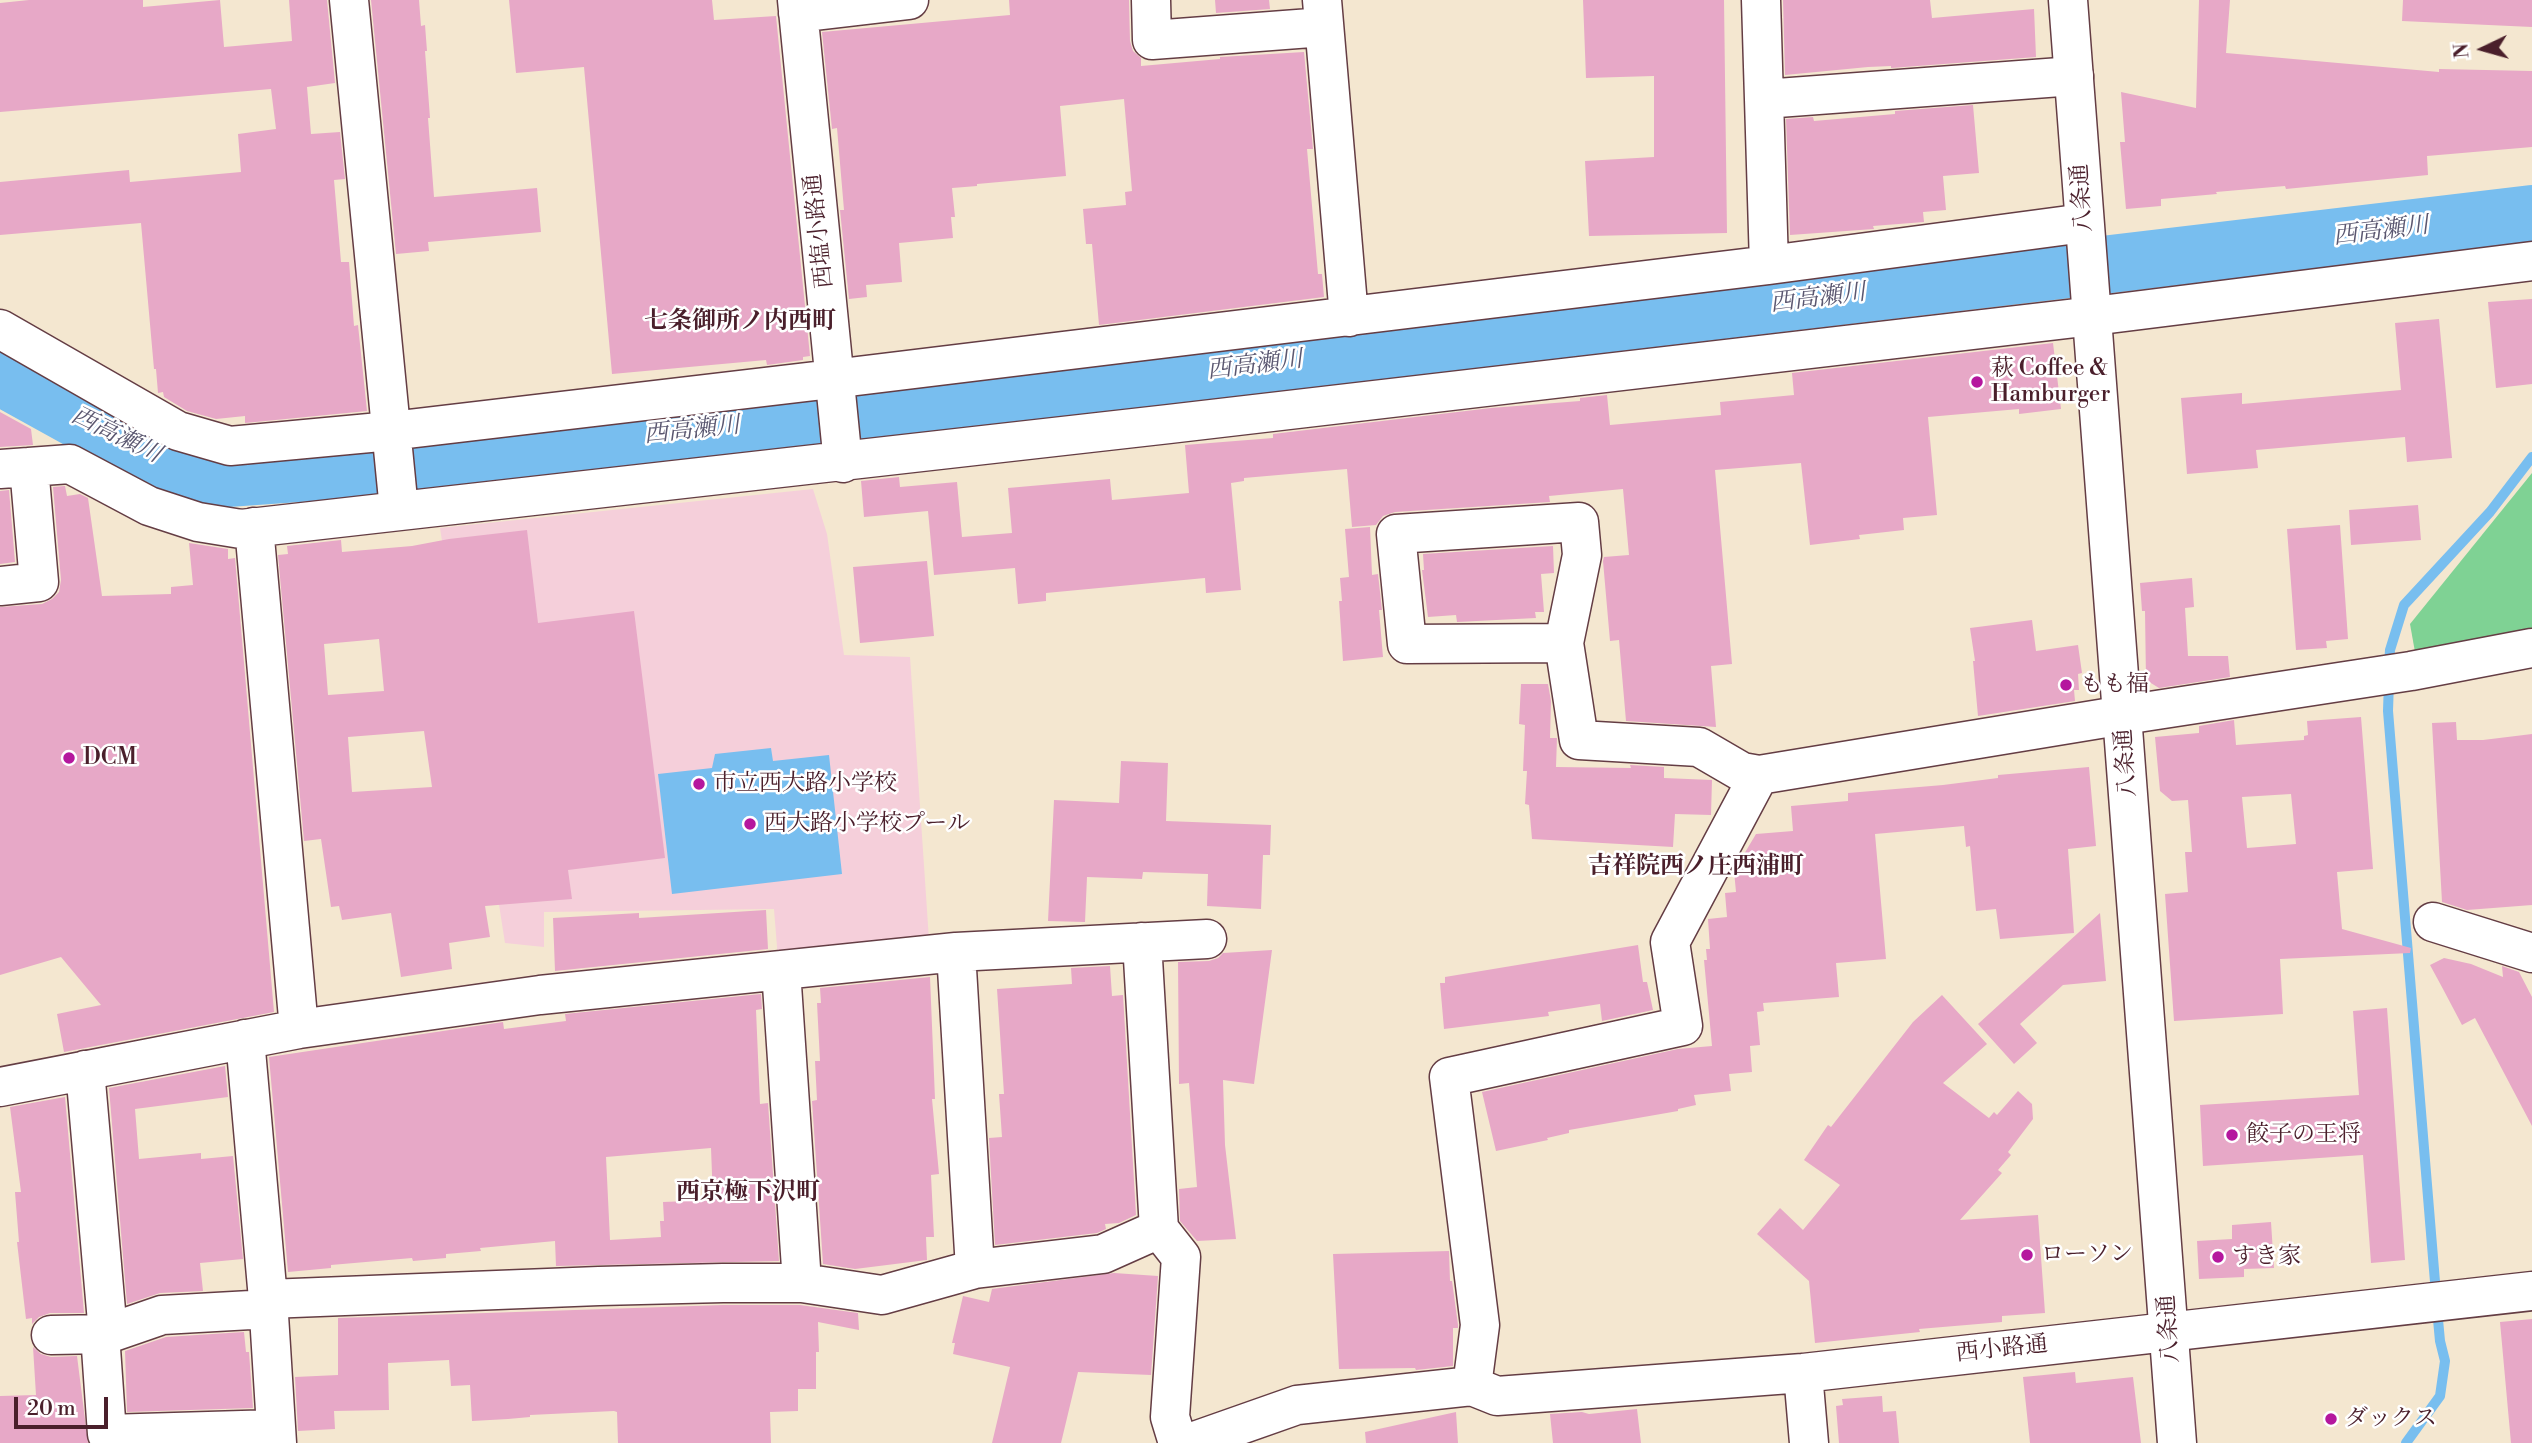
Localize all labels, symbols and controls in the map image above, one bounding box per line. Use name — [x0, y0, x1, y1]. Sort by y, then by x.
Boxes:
north arrow — [2448, 14, 2518, 84]
text: N — [2449, 42, 2475, 59]
street label: 八条通 — [2067, 163, 2099, 233]
street label: 西塩小路通 — [800, 172, 840, 290]
water label: 西高瀬川 — [2332, 212, 2430, 252]
water label: 西高瀬川 — [1769, 279, 1867, 319]
district label: 七条御所ノ内西町 — [644, 308, 836, 336]
water label: 西高瀬川 — [1206, 346, 1304, 386]
place label: 萩 Coffee & Hamburger — [1991, 355, 2110, 409]
marker: 萩 Coffee & Hamburger — [1969, 374, 1985, 390]
water label: 西高瀬川 — [67, 402, 165, 470]
water label: 西高瀬川 — [643, 412, 741, 450]
place label: もも福 — [2080, 671, 2149, 699]
marker: もも福 — [2058, 677, 2074, 693]
street label: 八条通 — [2111, 728, 2143, 798]
place label: DCM — [83, 744, 137, 772]
marker: DCM — [61, 750, 77, 766]
place label: 市立西大路小学校 — [713, 770, 897, 798]
marker: 市立西大路小学校 — [691, 776, 707, 792]
place label: 西大路小学校プール — [764, 810, 970, 838]
marker: 西大路小学校プール — [742, 816, 758, 832]
district label: 吉祥院西ノ庄西浦町 — [1588, 853, 1804, 881]
place label: 餃子の王将 — [2246, 1121, 2361, 1149]
marker: 餃子の王将 — [2224, 1127, 2240, 1143]
district label: 西京極下沢町 — [676, 1179, 820, 1207]
place label: ローソン — [2041, 1241, 2133, 1269]
place label: すき家 — [2232, 1243, 2301, 1271]
marker: ローソン — [2019, 1247, 2035, 1263]
marker: すき家 — [2210, 1249, 2226, 1265]
street label: 八条通 — [2154, 1294, 2186, 1364]
street label: 西小路通 — [1955, 1331, 2049, 1369]
scale bar — [18, 1384, 112, 1428]
text: 20 m — [27, 1396, 76, 1422]
place label: ダックス — [2345, 1405, 2437, 1433]
marker: ダックス — [2323, 1411, 2339, 1427]

